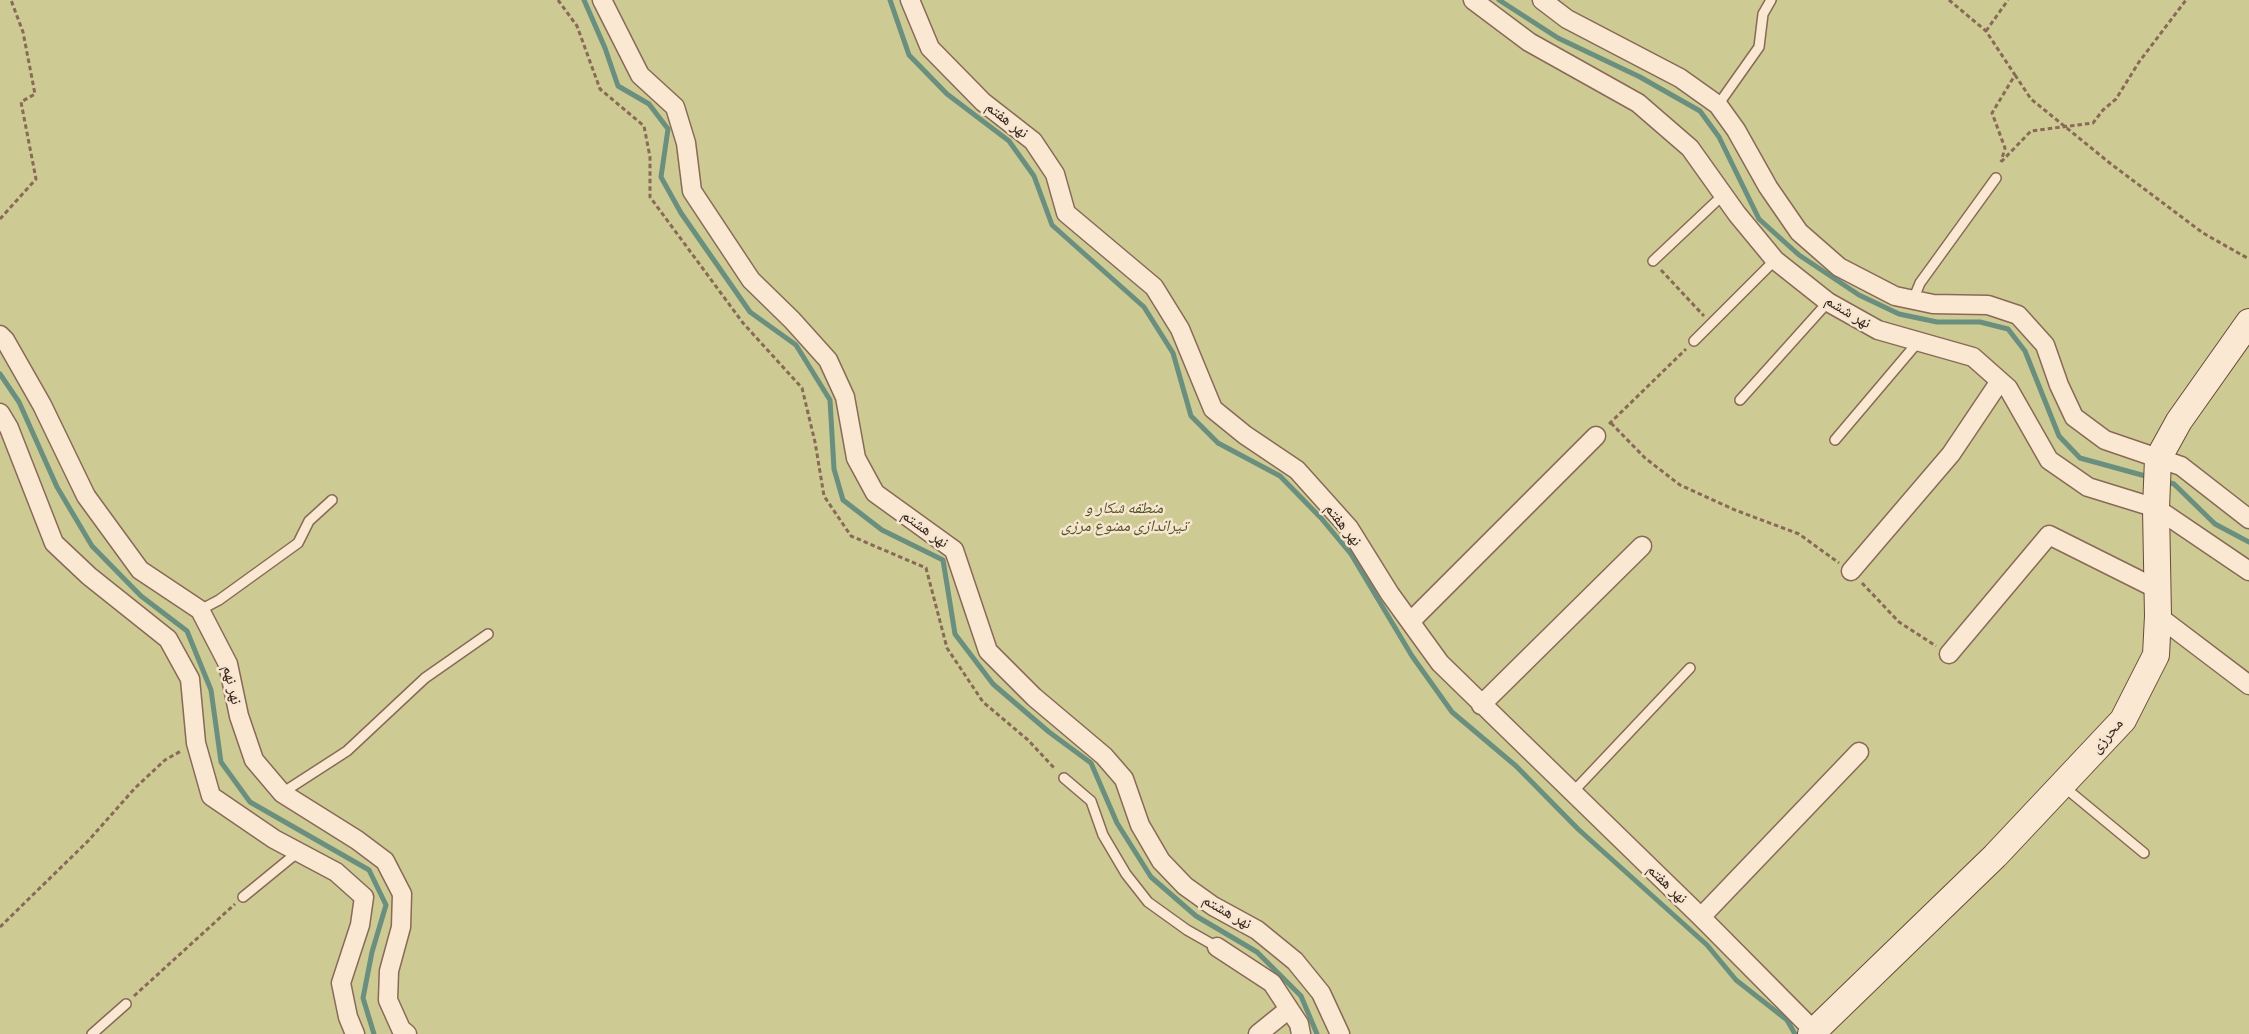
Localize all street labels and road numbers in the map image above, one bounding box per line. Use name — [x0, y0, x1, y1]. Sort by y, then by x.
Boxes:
street label: نهر هفتم — [982, 97, 1032, 143]
street label: نهر ششم — [1821, 291, 1875, 333]
street label: نهر هفتم — [1320, 500, 1366, 550]
street label: نهر هشتم — [898, 505, 952, 553]
street label: نهر نهم — [218, 664, 246, 706]
street label: محرزی — [2086, 714, 2128, 758]
street label: نهر هفتم — [1643, 860, 1691, 908]
street label: نهر هشتم — [1199, 890, 1255, 934]

